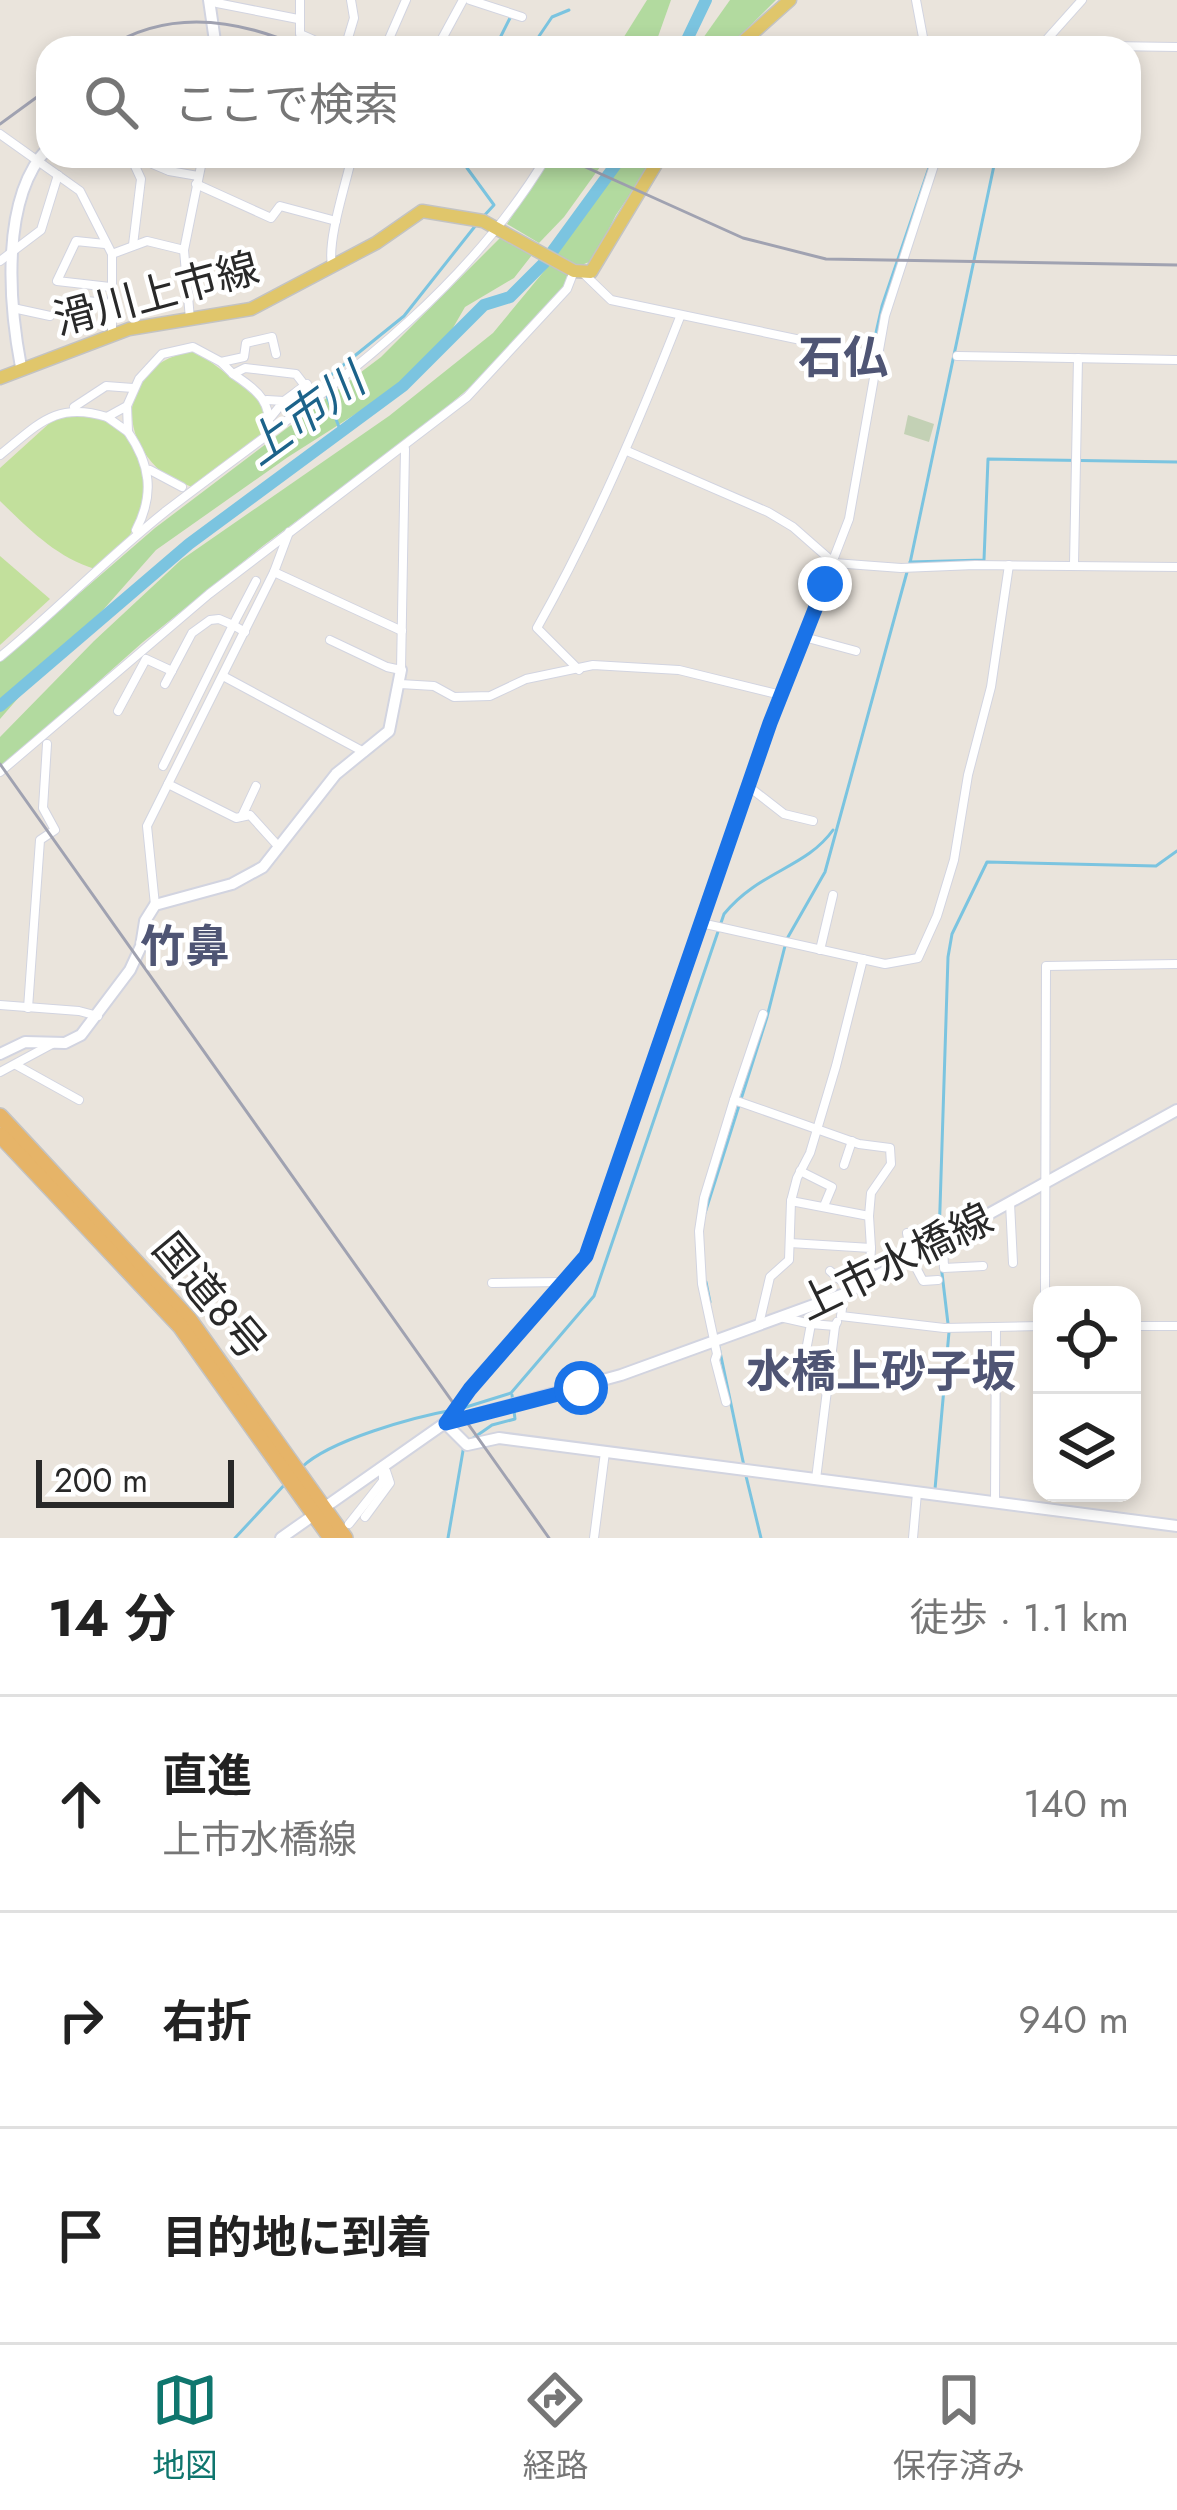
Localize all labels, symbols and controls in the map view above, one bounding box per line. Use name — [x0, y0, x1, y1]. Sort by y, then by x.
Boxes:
search box — [36, 36, 1141, 168]
icon: search — [78, 69, 144, 135]
text: ここで検索 — [174, 72, 399, 137]
street label: 滑川上市線 — [47, 237, 265, 350]
district label: 石仏 — [798, 325, 888, 390]
water label: 上市川 — [231, 346, 381, 480]
route end — [798, 557, 852, 611]
district label: 竹鼻 — [140, 914, 230, 979]
street label: 上市水橋線 — [787, 1188, 1003, 1335]
street label: 国道8号 — [138, 1220, 281, 1373]
map controls — [1033, 1286, 1141, 1502]
button: locate — [1033, 1286, 1141, 1394]
district label: 水橋上砂子坂 — [746, 1339, 1016, 1404]
route start — [554, 1361, 608, 1415]
button: layers — [1033, 1394, 1141, 1502]
scale bar — [36, 1454, 234, 1507]
text: 200 m — [54, 1457, 148, 1504]
text: 14 分 — [48, 1581, 176, 1655]
text: 徒歩 · 1.1 km — [910, 1589, 1129, 1646]
text: 直進 — [162, 1743, 252, 1808]
icon: ahead — [48, 1771, 114, 1837]
text: 140 m — [1023, 1775, 1129, 1832]
text: 上市水橋線 — [162, 1811, 357, 1868]
icon: right — [48, 1987, 114, 2053]
text: 右折 — [162, 1989, 252, 2054]
text: 940 m — [1018, 1991, 1129, 2048]
icon: arrive — [48, 2203, 114, 2269]
text: 目的地に到着 — [162, 2205, 432, 2270]
tab: 地図 — [152, 2367, 218, 2489]
tab: 経路 — [522, 2367, 588, 2489]
tab: 保存済み — [893, 2367, 1025, 2489]

